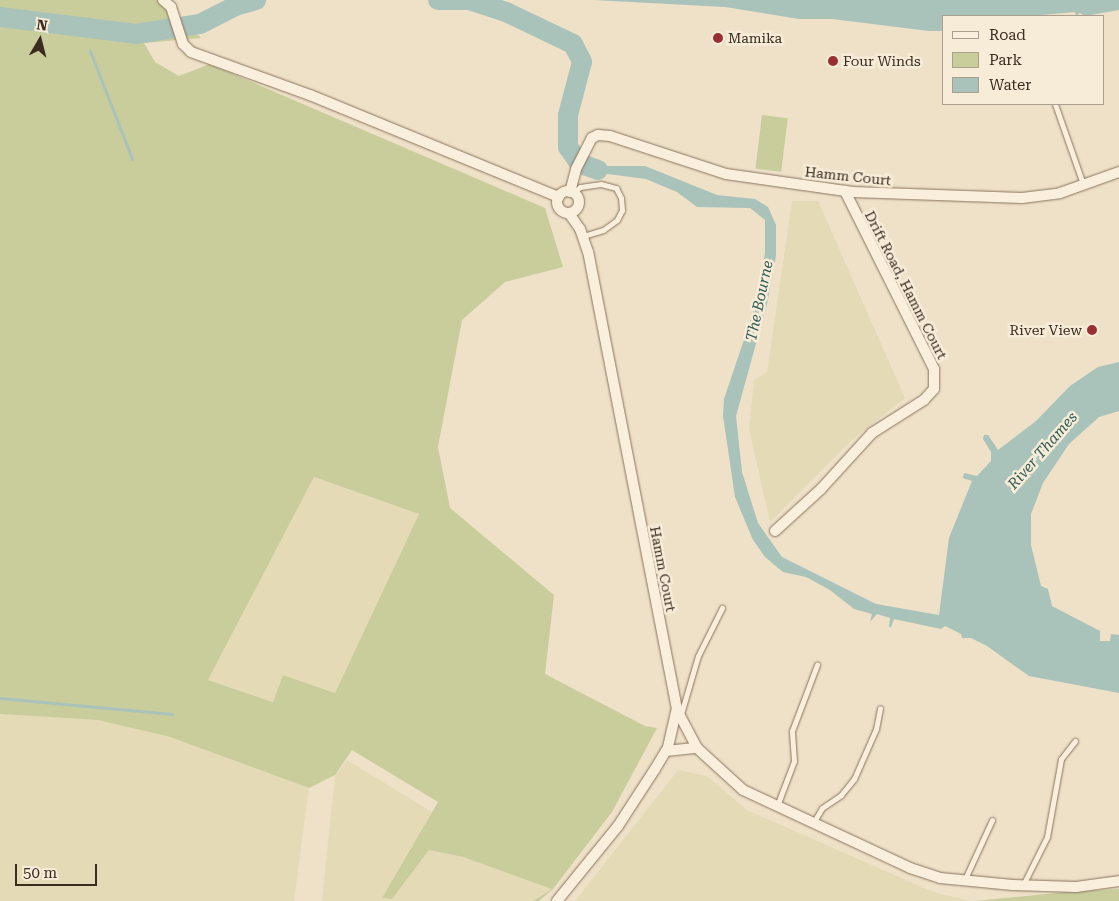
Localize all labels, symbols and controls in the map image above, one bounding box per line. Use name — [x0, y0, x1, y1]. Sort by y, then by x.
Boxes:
north arrow — [15, 15, 65, 65]
legend — [942, 15, 1104, 105]
text: N — [36, 16, 49, 34]
text: Road — [989, 26, 1026, 44]
place label: Mamika — [728, 30, 782, 46]
marker: Mamika — [712, 32, 724, 44]
text: Park — [989, 51, 1022, 69]
place label: Four Winds — [843, 53, 921, 69]
marker: Four Winds — [827, 55, 839, 67]
text: Water — [989, 76, 1031, 94]
street label: Hamm Court — [804, 163, 892, 189]
street label: Drift Road, Hamm Court — [861, 208, 951, 362]
water label: The Bourne — [743, 259, 777, 343]
place label: River View — [1010, 322, 1082, 338]
marker: River View — [1086, 324, 1098, 336]
water label: River Thames — [1005, 409, 1081, 493]
street label: Hamm Court — [646, 525, 680, 613]
scale bar — [18, 854, 100, 886]
text: 50 m — [23, 864, 57, 882]

